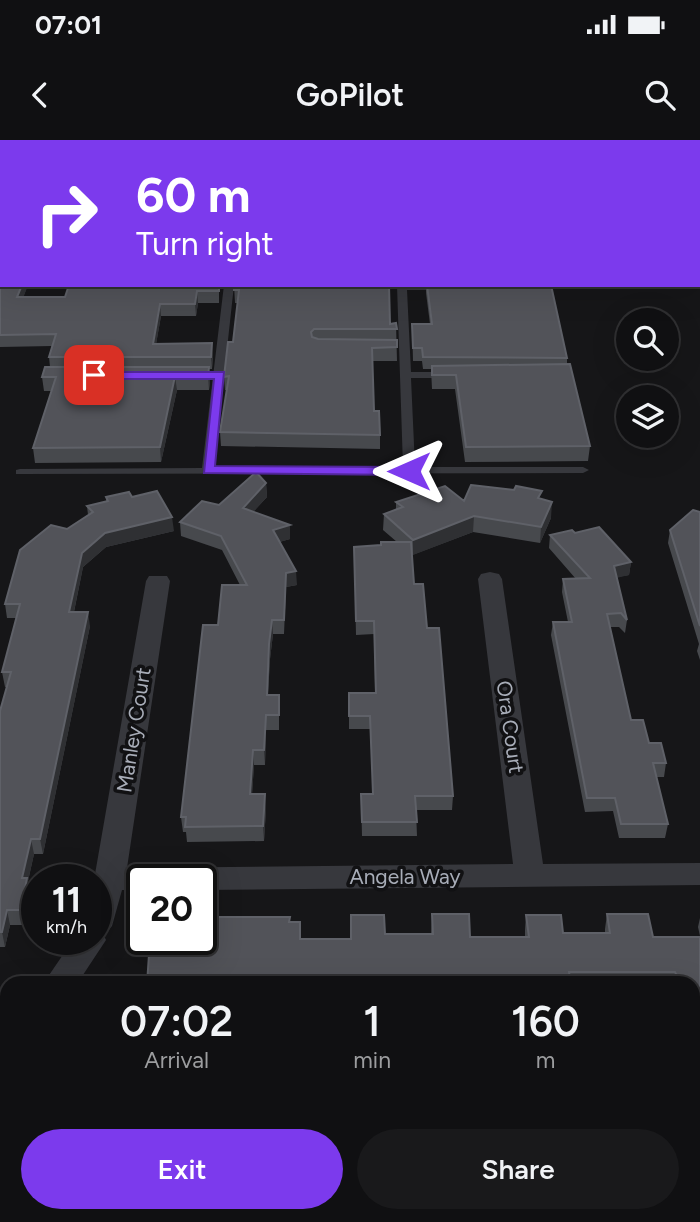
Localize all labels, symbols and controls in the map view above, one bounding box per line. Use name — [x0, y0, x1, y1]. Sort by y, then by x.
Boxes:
text: 07:01 — [35, 9, 102, 41]
icon: back — [21, 76, 59, 114]
text: GoPilot — [296, 76, 404, 114]
icon: search — [641, 76, 679, 114]
text: 60 m — [136, 165, 251, 224]
icon: right — [21, 168, 112, 259]
text: Turn right — [136, 225, 274, 263]
map controls — [616, 308, 679, 448]
button: search — [616, 308, 679, 371]
pin — [64, 345, 124, 405]
icon: arrive — [75, 356, 113, 394]
button: layers — [616, 385, 679, 448]
position arrow — [372, 434, 446, 508]
street label: Manley Court — [111, 666, 156, 794]
street label: Ora Court — [492, 679, 529, 775]
speed limit sign: 20 — [126, 864, 217, 955]
street label: Angela Way — [349, 864, 461, 889]
text: 11 — [52, 879, 81, 921]
text: km/h — [46, 916, 87, 938]
text: 07:02 — [120, 996, 233, 1047]
text: 1 — [363, 996, 381, 1047]
text: 160 — [511, 996, 580, 1047]
text: Arrival — [144, 1046, 209, 1074]
text: min — [353, 1046, 391, 1074]
text: m — [536, 1046, 555, 1074]
button: Exit — [21, 1129, 343, 1209]
button: Share — [357, 1129, 679, 1209]

